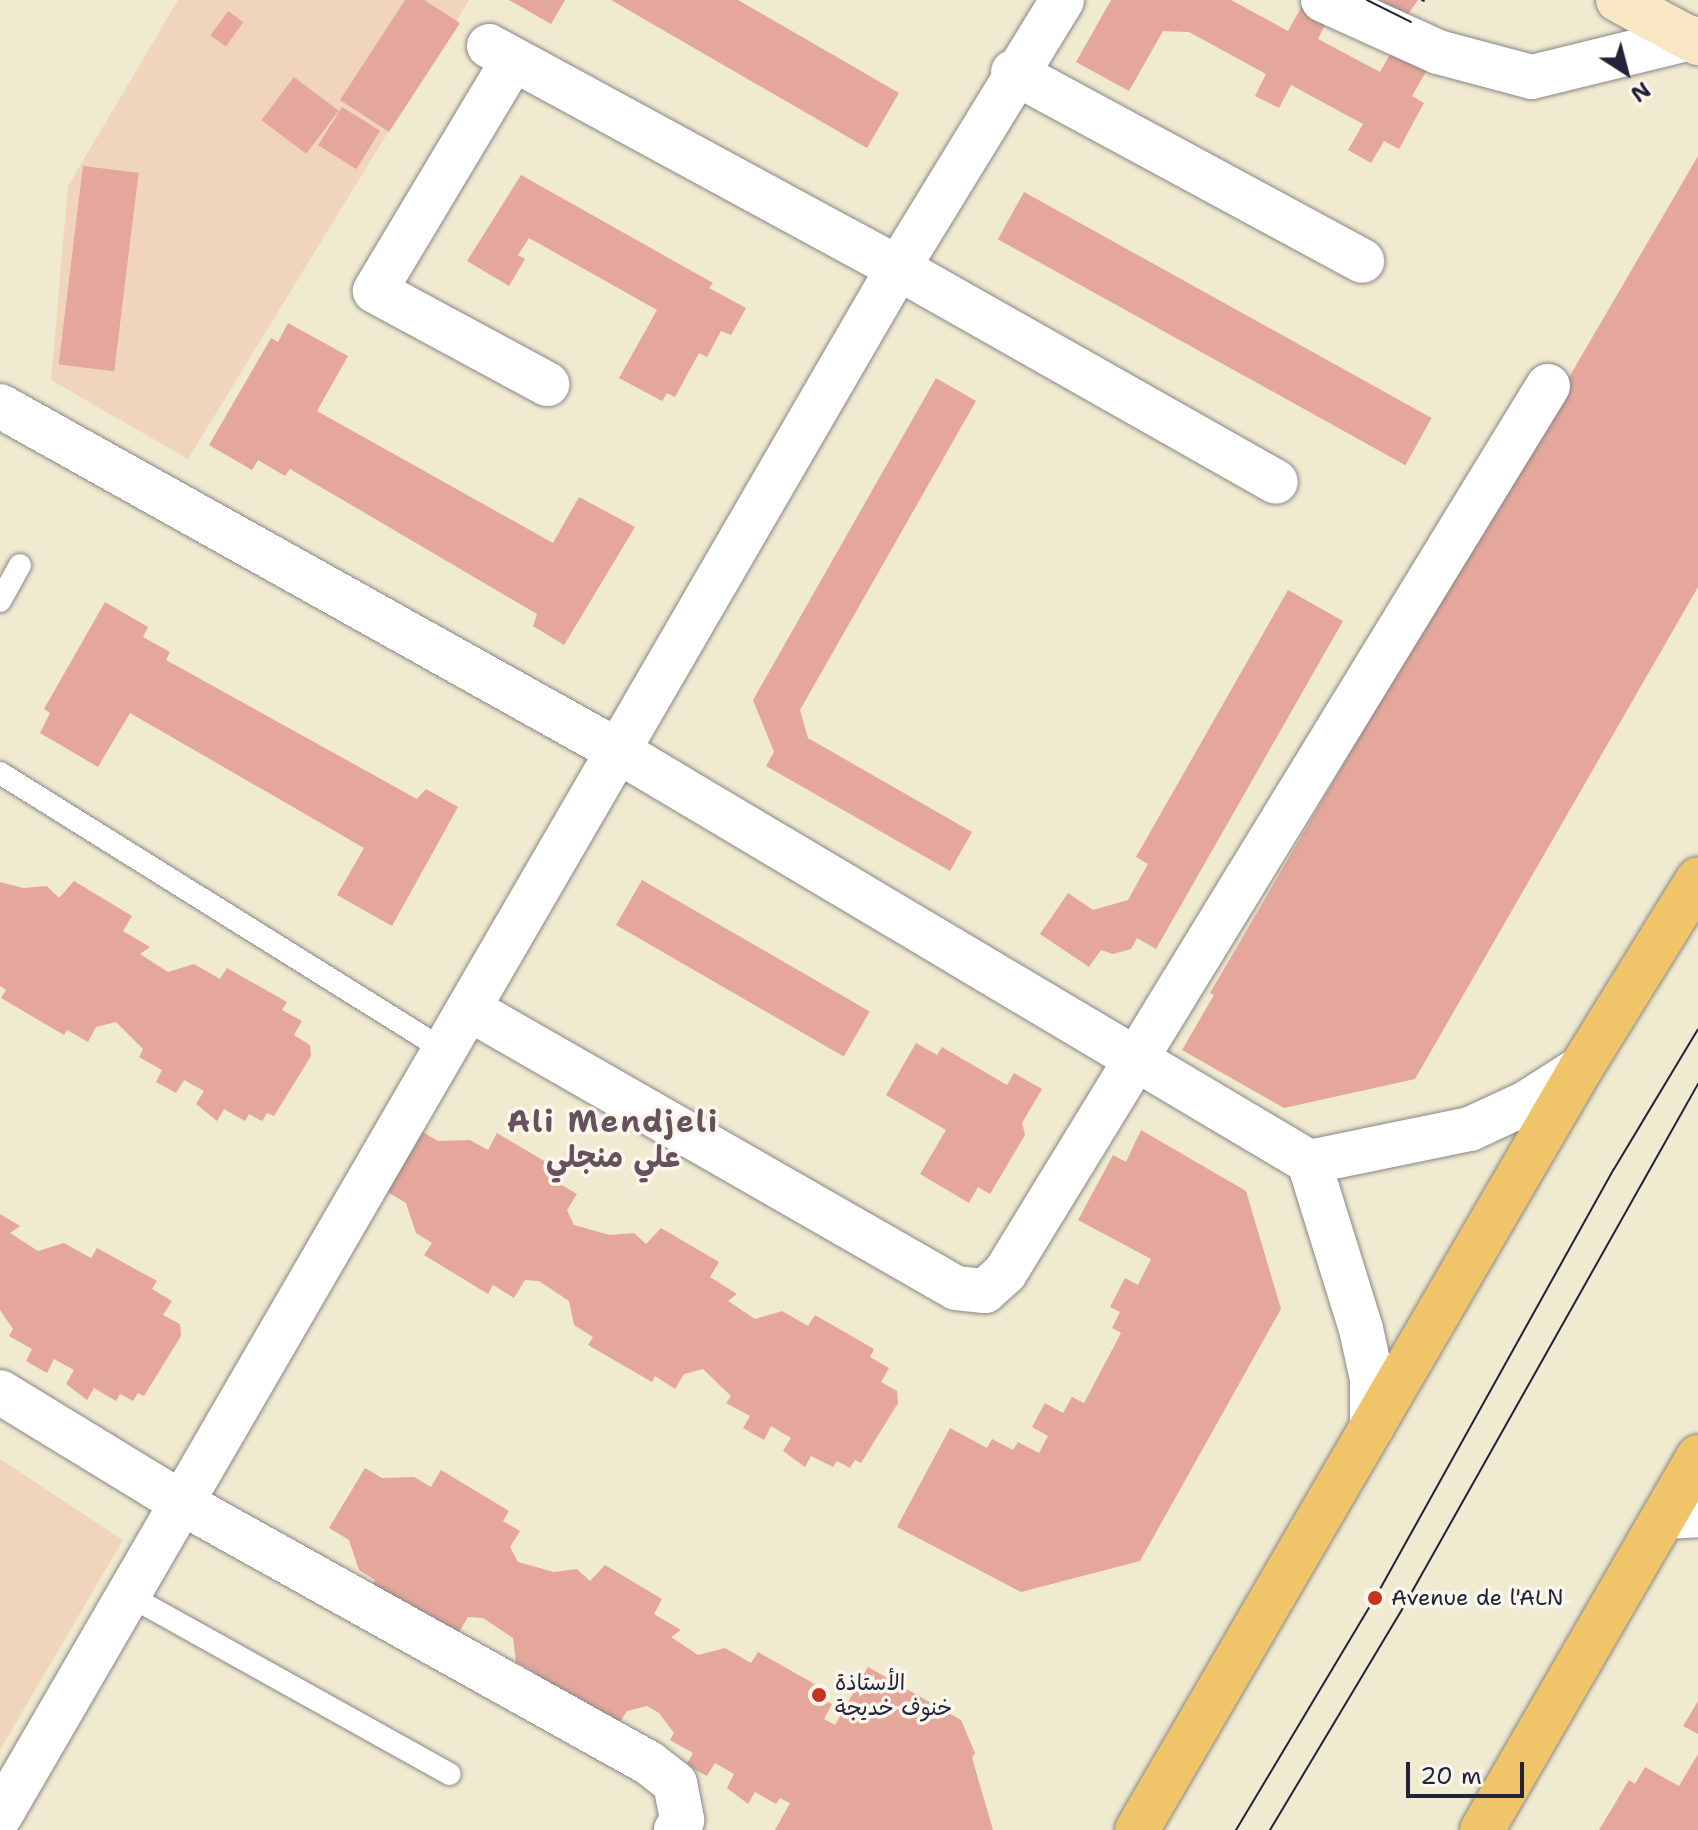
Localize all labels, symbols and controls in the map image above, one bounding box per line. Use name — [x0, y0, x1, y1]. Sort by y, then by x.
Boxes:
north arrow — [1586, 32, 1666, 112]
text: N — [1625, 75, 1656, 109]
district label: Ali Mendjeli علي منجلي — [507, 1104, 719, 1174]
place label: Avenue de l'ALN — [1391, 1585, 1563, 1611]
marker: Avenue de l'ALN — [1366, 1589, 1384, 1607]
place label: الأستاذة خنوف خديجة — [835, 1669, 952, 1720]
marker: الأستاذة خنوف خديجة — [810, 1686, 828, 1704]
scale bar — [1410, 1746, 1528, 1796]
text: 20 m — [1420, 1760, 1482, 1792]

